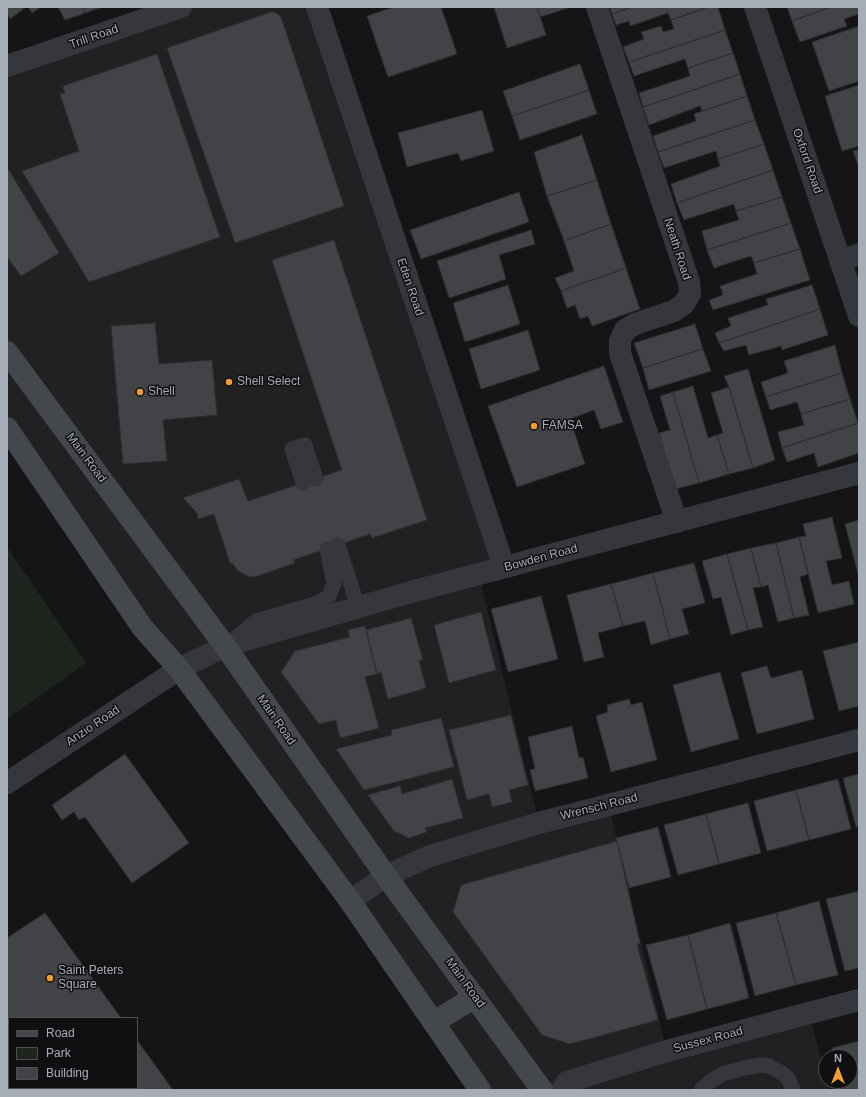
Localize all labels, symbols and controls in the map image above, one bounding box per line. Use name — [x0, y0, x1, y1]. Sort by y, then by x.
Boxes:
street label: Trill Road — [68, 22, 120, 52]
street label: Oxford Road — [789, 126, 825, 196]
street label: Neath Road — [660, 216, 694, 282]
street label: Eden Road — [393, 256, 427, 318]
place label: Shell Select — [237, 375, 300, 389]
marker: Shell Select — [224, 377, 234, 387]
place label: Shell — [148, 385, 175, 399]
marker: Shell — [135, 387, 145, 397]
place label: FAMSA — [542, 419, 583, 433]
marker: FAMSA — [529, 421, 539, 431]
street label: Main Road — [63, 430, 109, 486]
street label: Bowden Road — [503, 541, 579, 575]
street label: Main Road — [253, 692, 299, 748]
street label: Anzio Road — [63, 703, 123, 749]
street label: Wrensch Road — [559, 790, 639, 824]
street label: Main Road — [442, 955, 488, 1011]
place label: Saint Peters Square — [58, 964, 123, 992]
marker: Saint Peters Square — [45, 973, 55, 983]
legend — [8, 1017, 138, 1089]
street label: Sussex Road — [672, 1024, 744, 1056]
text: Road — [46, 1026, 75, 1040]
text: Park — [46, 1046, 71, 1060]
north arrow — [818, 1049, 858, 1089]
text: N — [834, 1052, 842, 1064]
text: Building — [46, 1066, 89, 1080]

